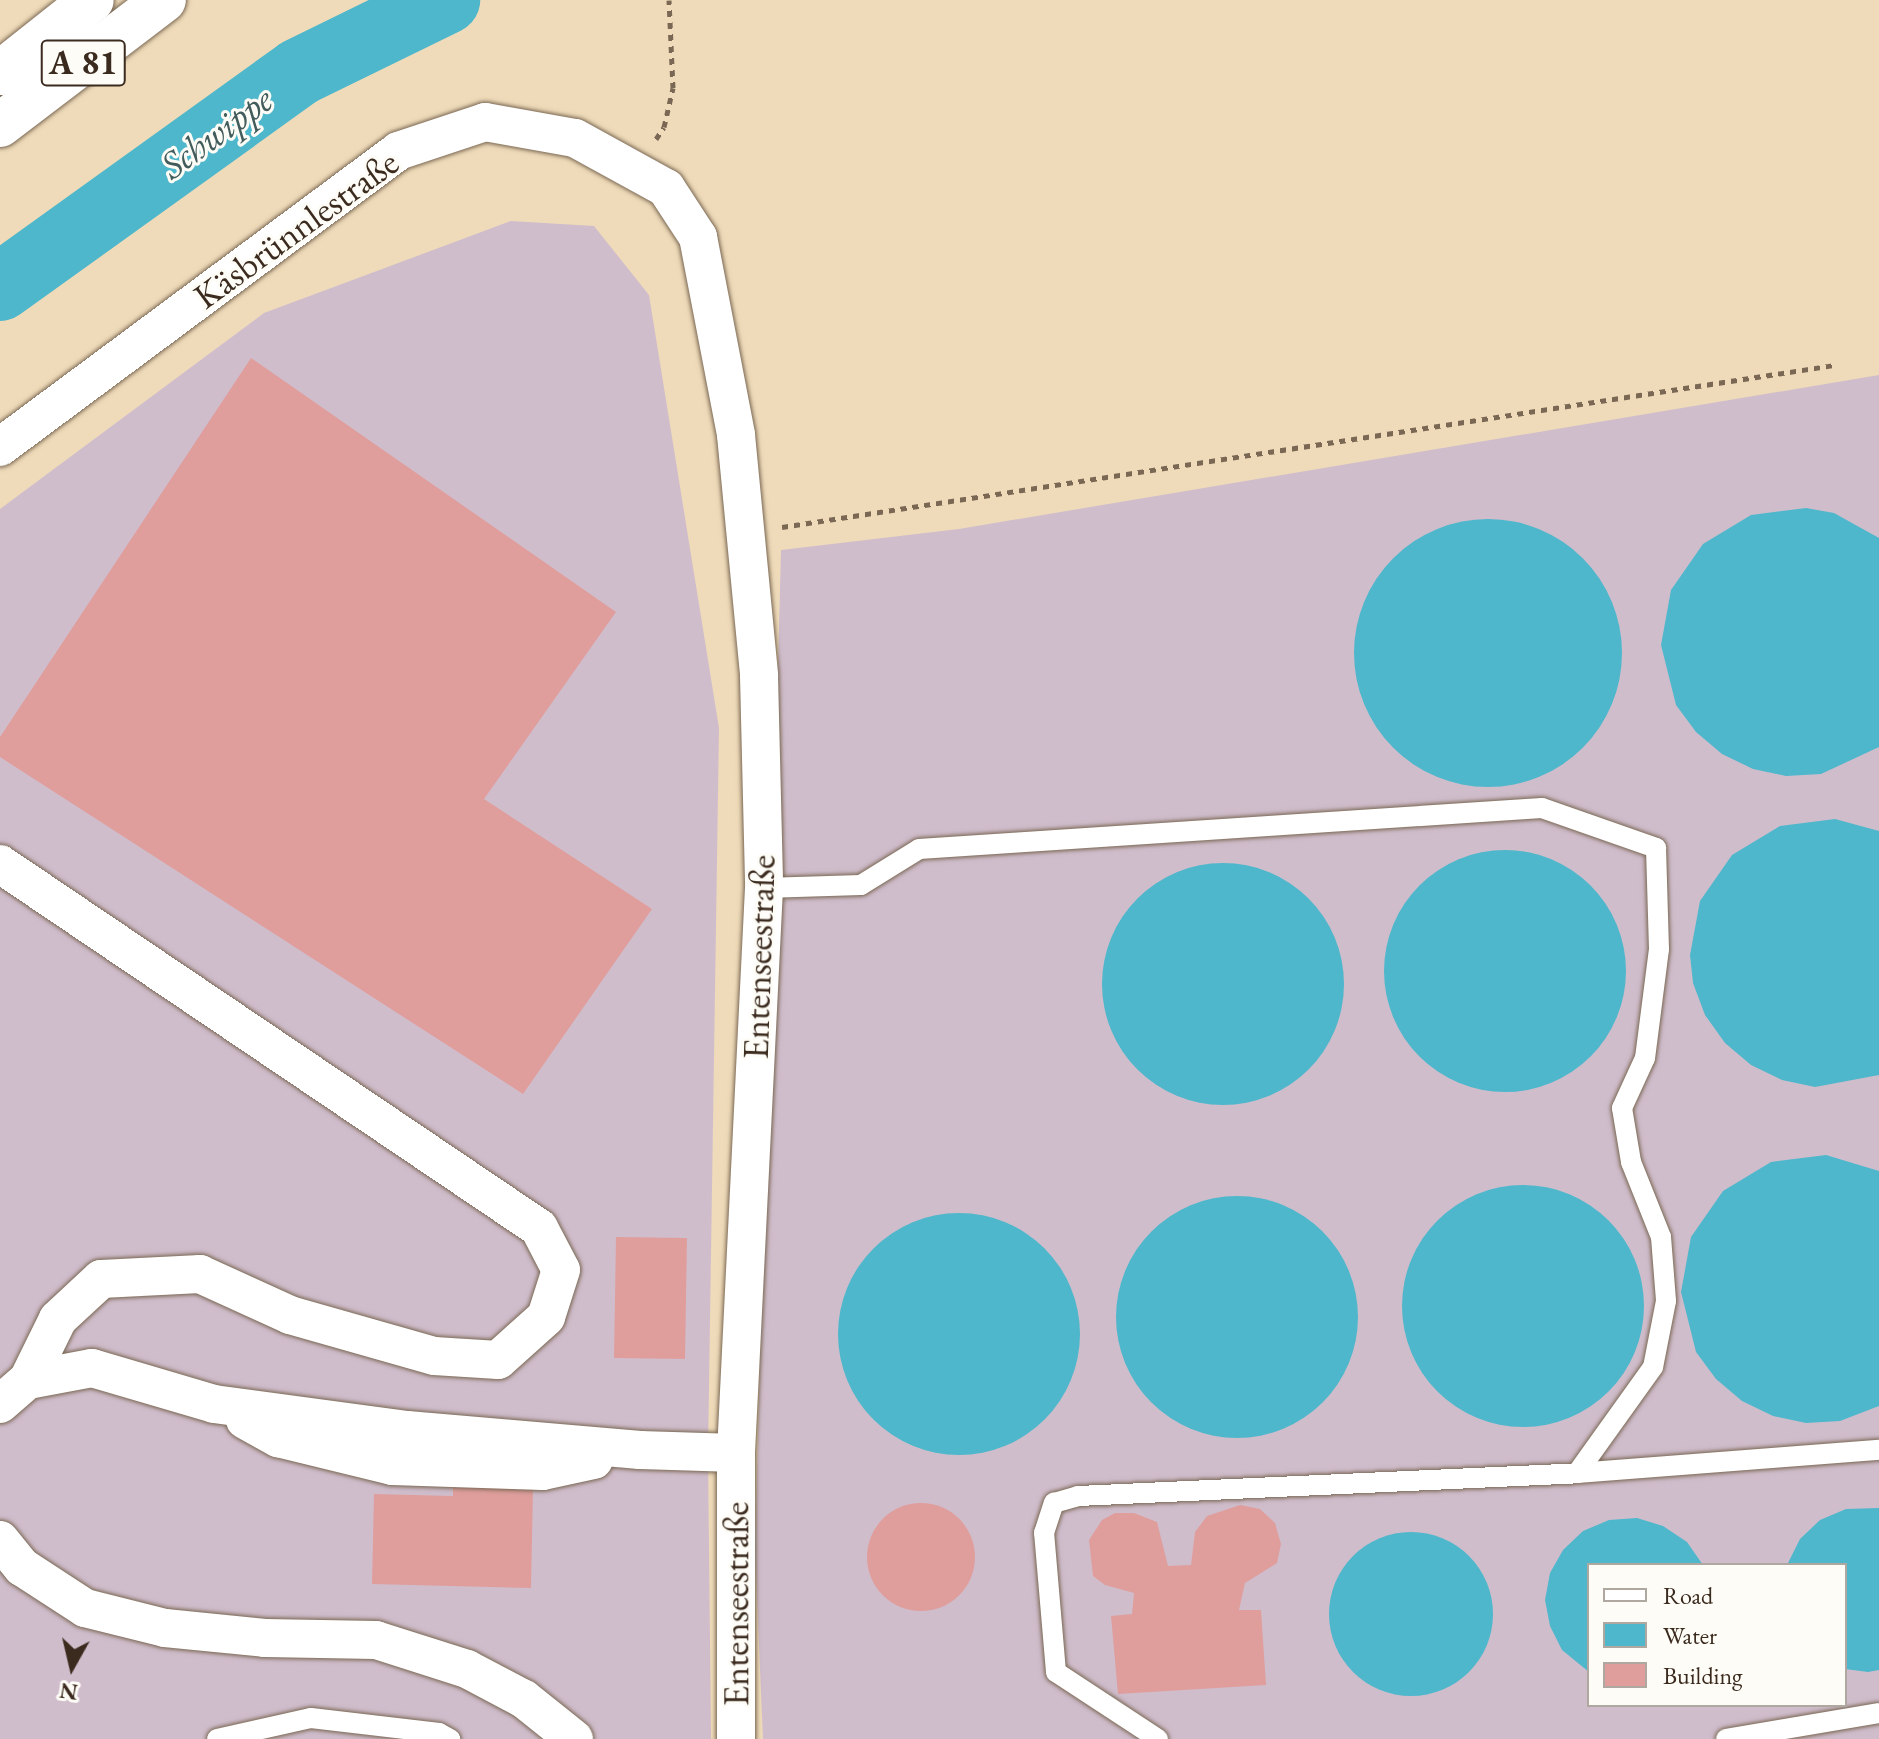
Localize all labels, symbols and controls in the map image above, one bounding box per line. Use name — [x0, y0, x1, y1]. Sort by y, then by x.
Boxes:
road number: A 81 — [39, 33, 127, 93]
water label: Schwippe — [151, 76, 281, 188]
street label: Käsbrünnlestraße — [185, 140, 407, 318]
street label: Entenseestraße — [734, 854, 784, 1060]
street label: Entenseestraße — [714, 1502, 758, 1706]
legend — [1587, 1563, 1847, 1707]
text: Road — [1663, 1580, 1713, 1611]
text: Water — [1663, 1620, 1717, 1651]
north arrow — [32, 1627, 112, 1707]
text: Building — [1663, 1660, 1743, 1691]
text: N — [58, 1676, 79, 1707]

